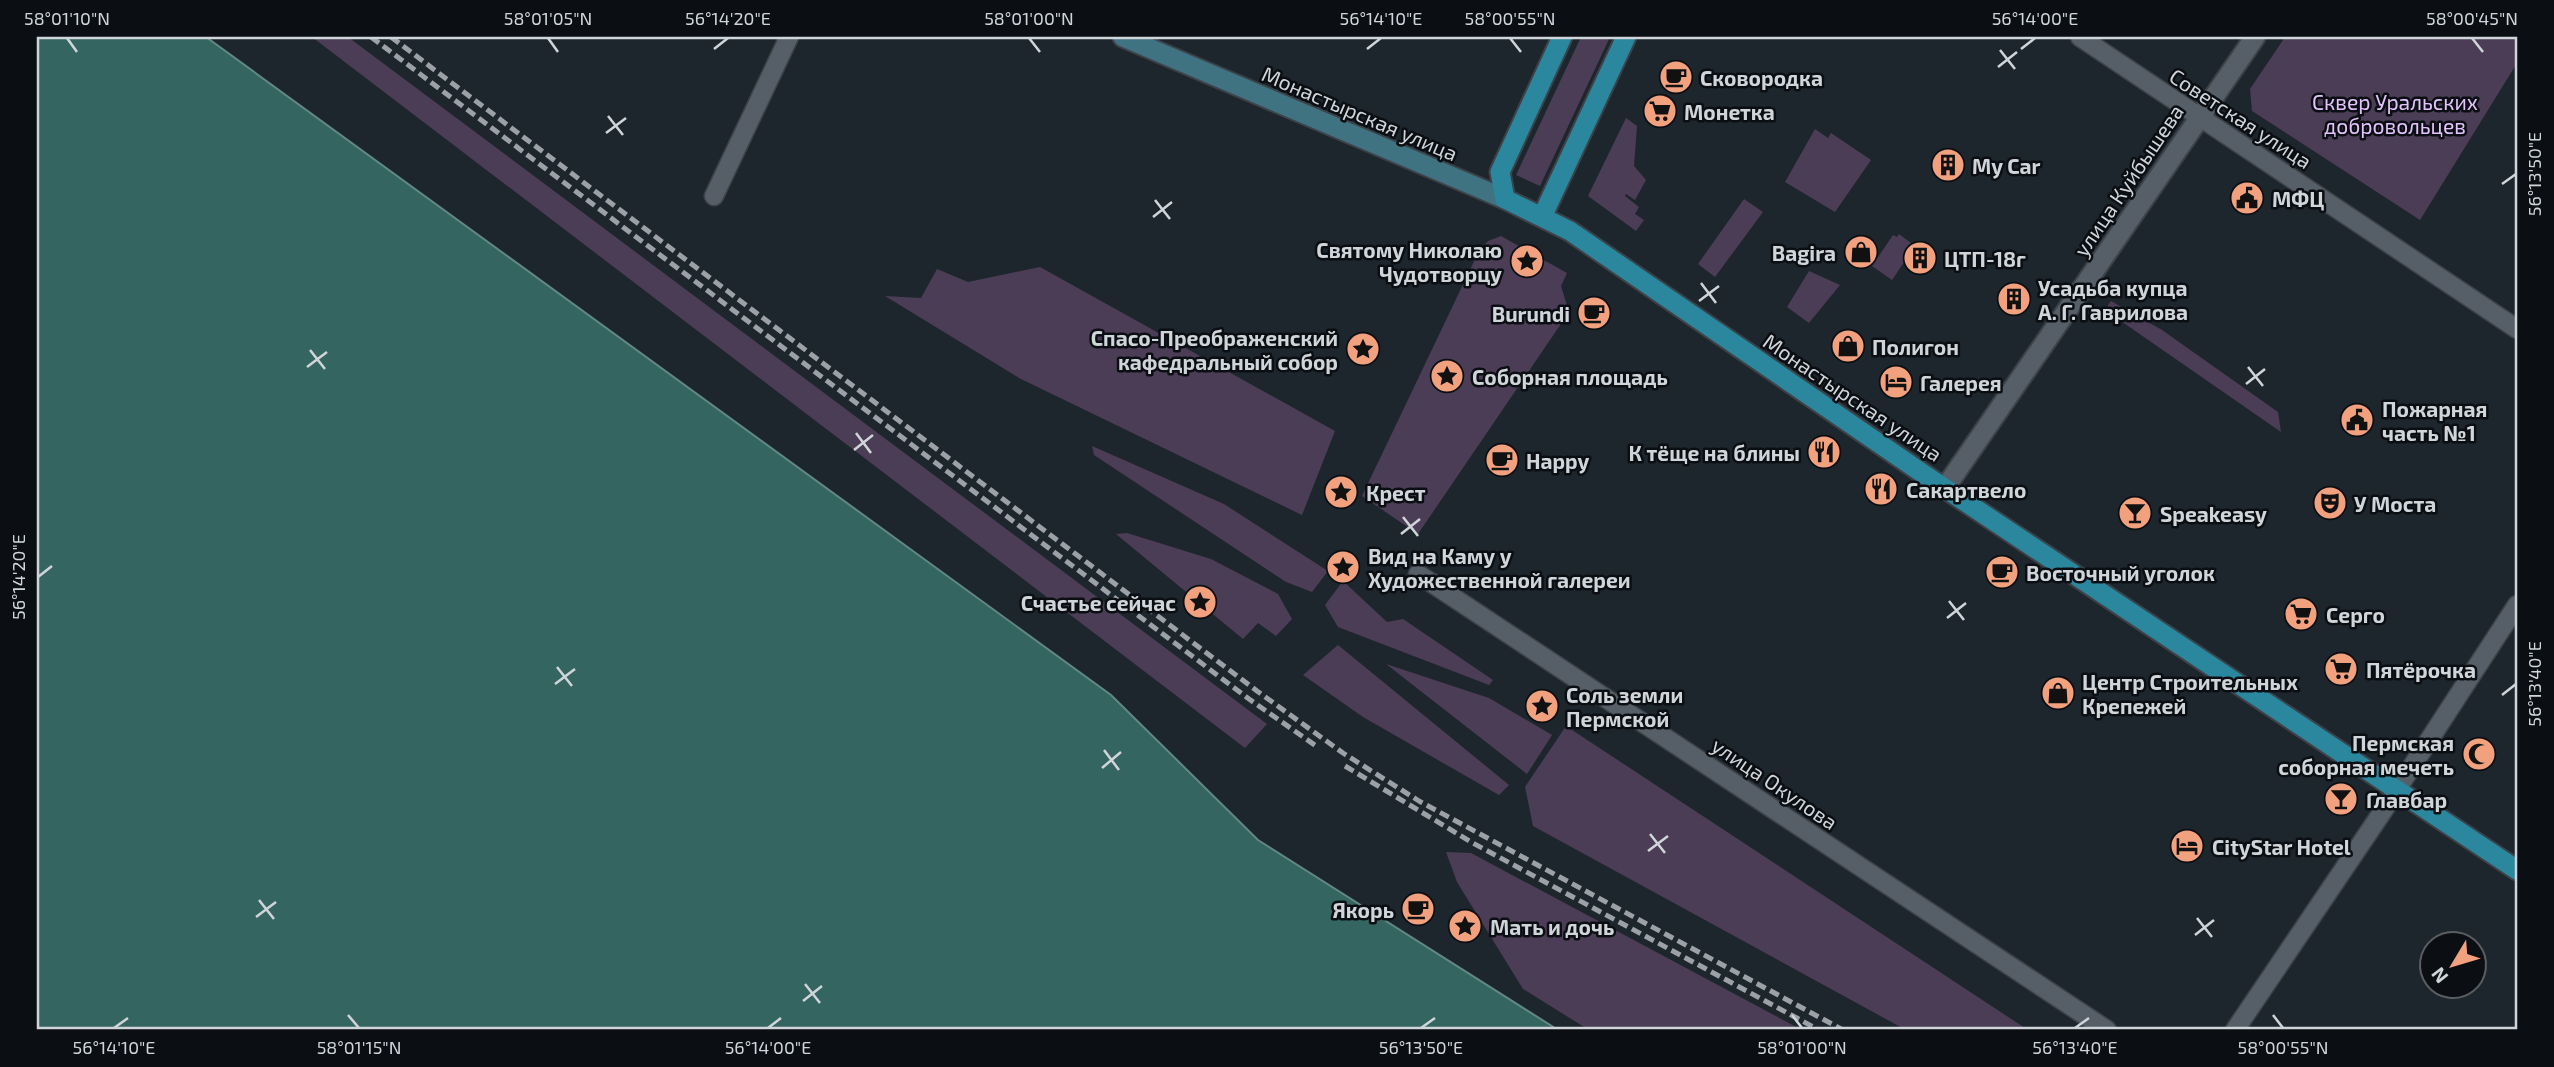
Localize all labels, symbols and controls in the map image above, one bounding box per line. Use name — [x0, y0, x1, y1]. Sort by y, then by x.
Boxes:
text: 58°01'10"N — [24, 7, 110, 29]
text: 58°01'05"N — [504, 7, 592, 29]
text: 56°14'20"E — [685, 7, 771, 29]
text: 58°01'00"N — [984, 7, 1074, 29]
text: 56°14'10"E — [1340, 7, 1422, 29]
text: 58°00'55"N — [1465, 7, 1555, 29]
text: 56°14'00"E — [1992, 7, 2078, 29]
text: 58°00'45"N — [2426, 7, 2518, 29]
cafe icon: Сковородка — [1657, 58, 1695, 96]
street label: Монастырская улица — [1258, 60, 1462, 166]
street label: Советская улица — [2165, 63, 2317, 174]
place label: Сковородка — [1700, 65, 1823, 90]
park label: Сквер Уральских добровольцев — [2312, 89, 2478, 138]
supermarket icon: Монетка — [1641, 92, 1679, 130]
place label: Монетка — [1684, 99, 1775, 124]
street label: улица Куйбышева — [2068, 99, 2189, 261]
text: 56°13'50"E — [2523, 132, 2545, 216]
building icon: My Car — [1929, 146, 1967, 184]
place label: My Car — [1972, 153, 2040, 179]
public building icon: МФЦ — [2228, 179, 2266, 217]
place label: МФЦ — [2272, 186, 2324, 211]
shop icon: Bagira — [1842, 233, 1880, 271]
place label: Святому Николаю Чудотворцу — [1316, 237, 1502, 286]
building icon: ЦТП-18г — [1901, 239, 1939, 277]
place label: Bagira — [1772, 240, 1836, 265]
place icon: Святому Николаю Чудотворцу — [1508, 242, 1546, 280]
place label: ЦТП-18г — [1944, 246, 2026, 271]
place label: Усадьба купца А. Г. Гаврилова — [2038, 275, 2188, 324]
building icon: Усадьба купца А. Г. Гаврилова — [1995, 280, 2033, 318]
cafe icon: Burundi — [1575, 294, 1613, 332]
place label: Burundi — [1492, 301, 1570, 326]
place label: Спасо-Преображенский кафедральный собор — [1091, 325, 1338, 374]
shop icon: Полигон — [1829, 327, 1867, 365]
street label: Монастырская улица — [1758, 328, 1947, 467]
place icon: Спасо-Преображенский кафедральный собор — [1344, 330, 1382, 368]
place label: Полигон — [1872, 334, 1959, 359]
place icon: Соборная площадь — [1428, 357, 1466, 395]
hotel icon: Галерея — [1877, 363, 1915, 401]
place label: Соборная площадь — [1472, 364, 1668, 389]
place label: Галерея — [1920, 370, 2002, 395]
place label: Пожарная часть №1 — [2382, 396, 2487, 445]
public building icon: Пожарная часть №1 — [2338, 401, 2376, 439]
restaurant icon: К тёще на блины — [1805, 433, 1843, 471]
place label: К тёще на блины — [1629, 440, 1800, 465]
cafe icon: Happy — [1483, 441, 1521, 479]
place label: Happy — [1526, 448, 1590, 474]
restaurant icon: Сакартвело — [1862, 470, 1900, 508]
place icon: Крест — [1322, 473, 1360, 511]
place label: Сакартвело — [1906, 477, 2026, 502]
place label: Крест — [1366, 480, 1426, 505]
theatre icon: У Моста — [2311, 484, 2349, 522]
place label: У Моста — [2354, 491, 2436, 516]
bar icon: Speakeasy — [2116, 494, 2154, 532]
place label: Speakeasy — [2160, 501, 2267, 527]
text: 56°14'20"E — [7, 534, 29, 620]
place label: Вид на Каму у Художественной галереи — [1368, 543, 1631, 592]
place icon: Вид на Каму у Художественной галереи — [1324, 548, 1362, 586]
cafe icon: Восточный уголок — [1983, 553, 2021, 591]
place label: Восточный уголок — [2026, 560, 2215, 585]
place icon: Счастье сейчас — [1181, 583, 1219, 621]
place label: Счастье сейчас — [1021, 590, 1176, 615]
supermarket icon: Серго — [2282, 595, 2320, 633]
place label: Серго — [2326, 602, 2385, 627]
text: 56°13'40"E — [2523, 641, 2545, 727]
supermarket icon: Пятёрочка — [2322, 650, 2360, 688]
place label: Пятёрочка — [2366, 657, 2476, 682]
place label: Центр Строительных Крепежей — [2082, 669, 2298, 718]
shop icon: Центр Строительных Крепежей — [2039, 674, 2077, 712]
place label: Соль земли Пермской — [1566, 682, 1683, 731]
place icon: Соль земли Пермской — [1523, 687, 1561, 725]
place label: Пермская соборная мечеть — [2278, 730, 2454, 779]
street label: улица Окулова — [1707, 732, 1843, 835]
mosque icon: Пермская соборная мечеть — [2460, 735, 2498, 773]
bar icon: Главбар — [2322, 780, 2360, 818]
place label: Главбар — [2366, 787, 2447, 812]
hotel icon: CityStar Hotel — [2168, 827, 2206, 865]
place label: CityStar Hotel — [2212, 834, 2351, 860]
cafe icon: Якорь — [1399, 890, 1437, 928]
place label: Якорь — [1332, 897, 1394, 922]
place icon: Мать и дочь — [1446, 907, 1484, 945]
place label: Мать и дочь — [1490, 914, 1614, 939]
north arrow — [2418, 930, 2488, 1000]
text: N — [2426, 963, 2452, 988]
text: 56°14'10"E — [73, 1036, 155, 1058]
text: 58°01'15"N — [317, 1036, 401, 1058]
text: 56°14'00"E — [725, 1036, 811, 1058]
text: 56°13'50"E — [1379, 1036, 1463, 1058]
text: 58°01'00"N — [1757, 1036, 1847, 1058]
text: 56°13'40"E — [2032, 1036, 2118, 1058]
text: 58°00'55"N — [2238, 1036, 2328, 1058]

